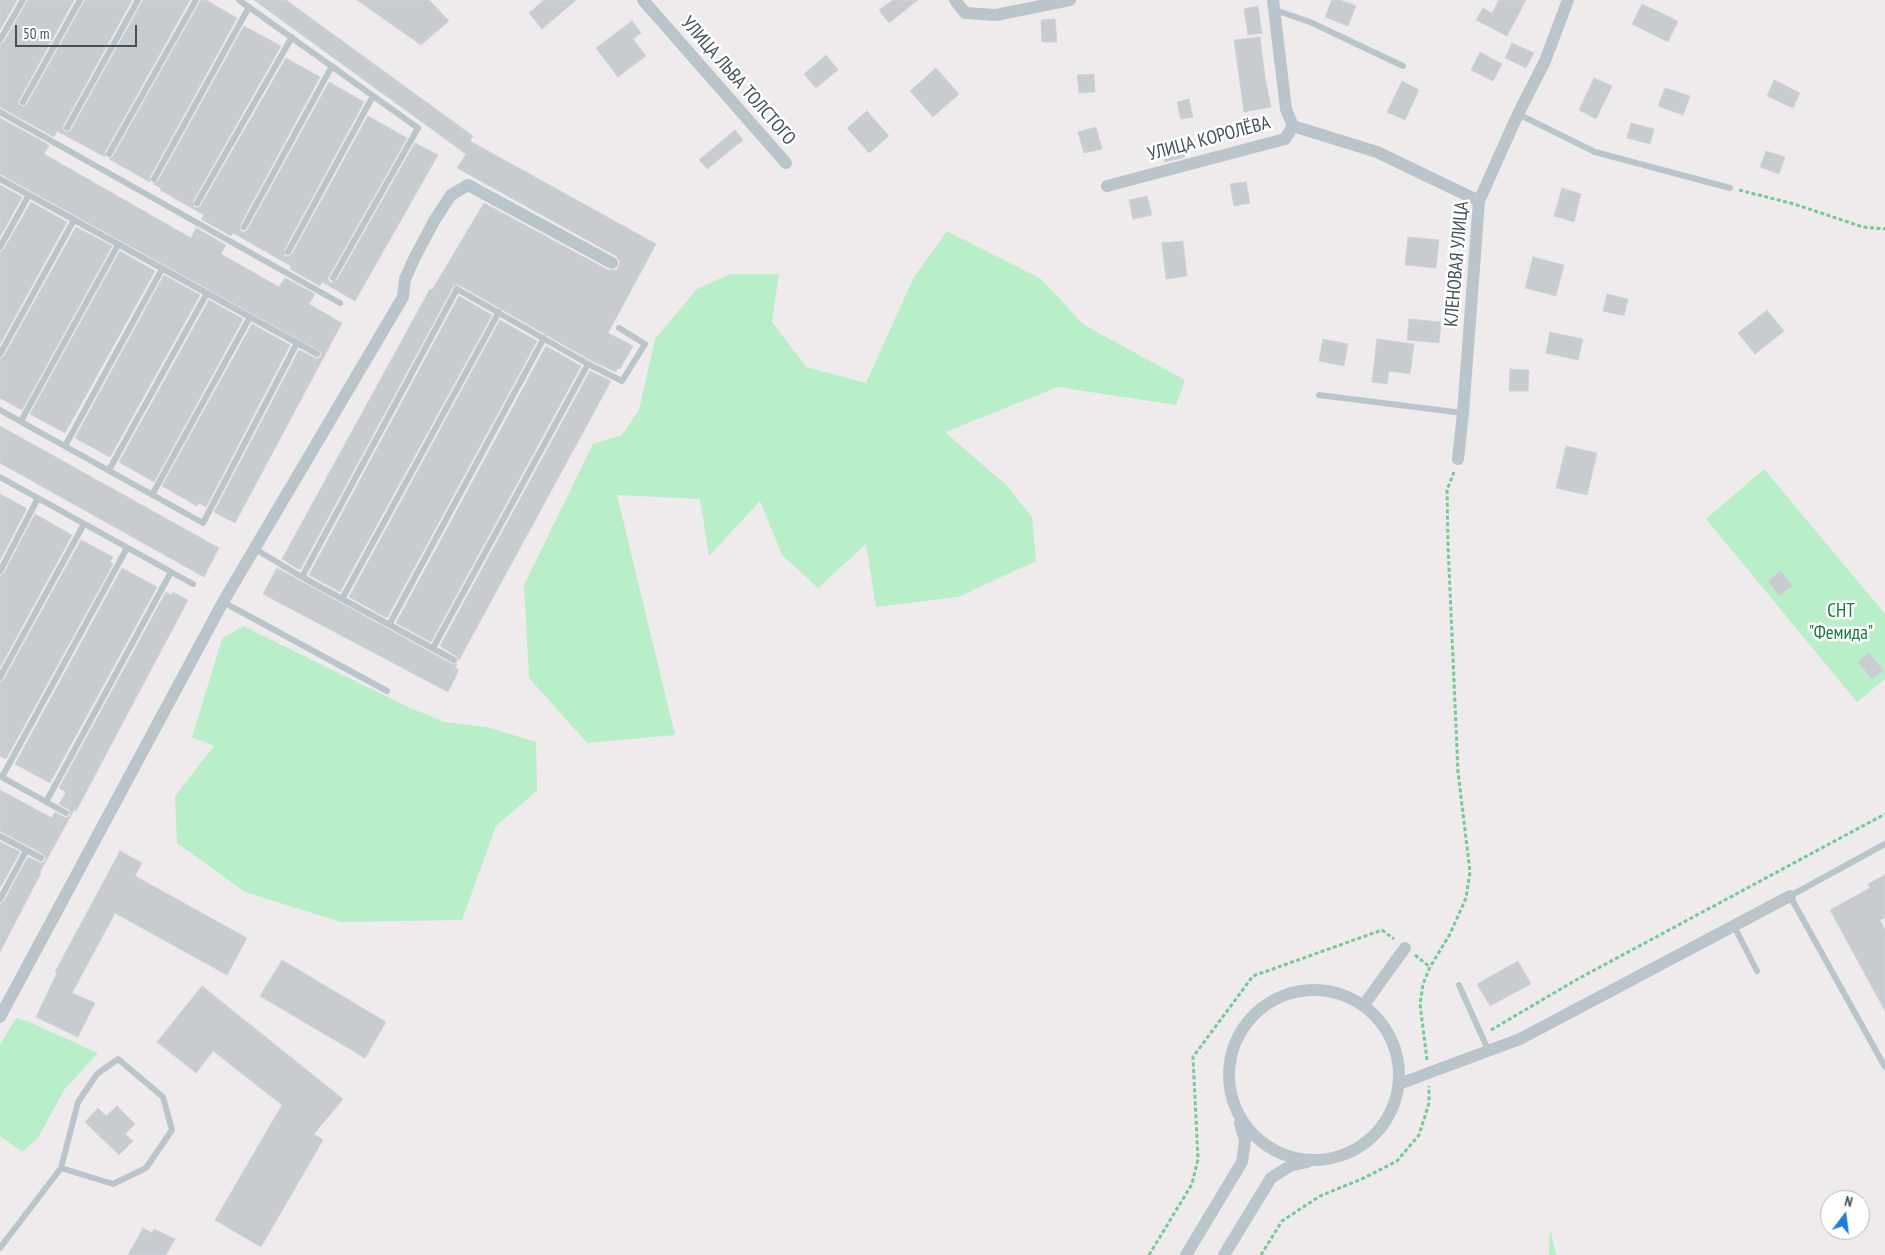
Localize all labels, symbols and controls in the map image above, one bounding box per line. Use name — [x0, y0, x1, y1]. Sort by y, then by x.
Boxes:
street label: УЛИЦА ЛЬВА ТОЛСТОГО — [676, 12, 800, 150]
scale bar — [18, 15, 140, 47]
text: 50 m — [23, 24, 49, 43]
street label: УЛИЦА КОРОЛЁВА — [1145, 112, 1273, 166]
street label: КЛЕНОВАЯ УЛИЦА — [1440, 200, 1474, 328]
park label: СНТ "Фемида" — [1809, 601, 1873, 645]
north arrow — [1820, 1190, 1870, 1240]
text: N — [1843, 1192, 1855, 1211]

